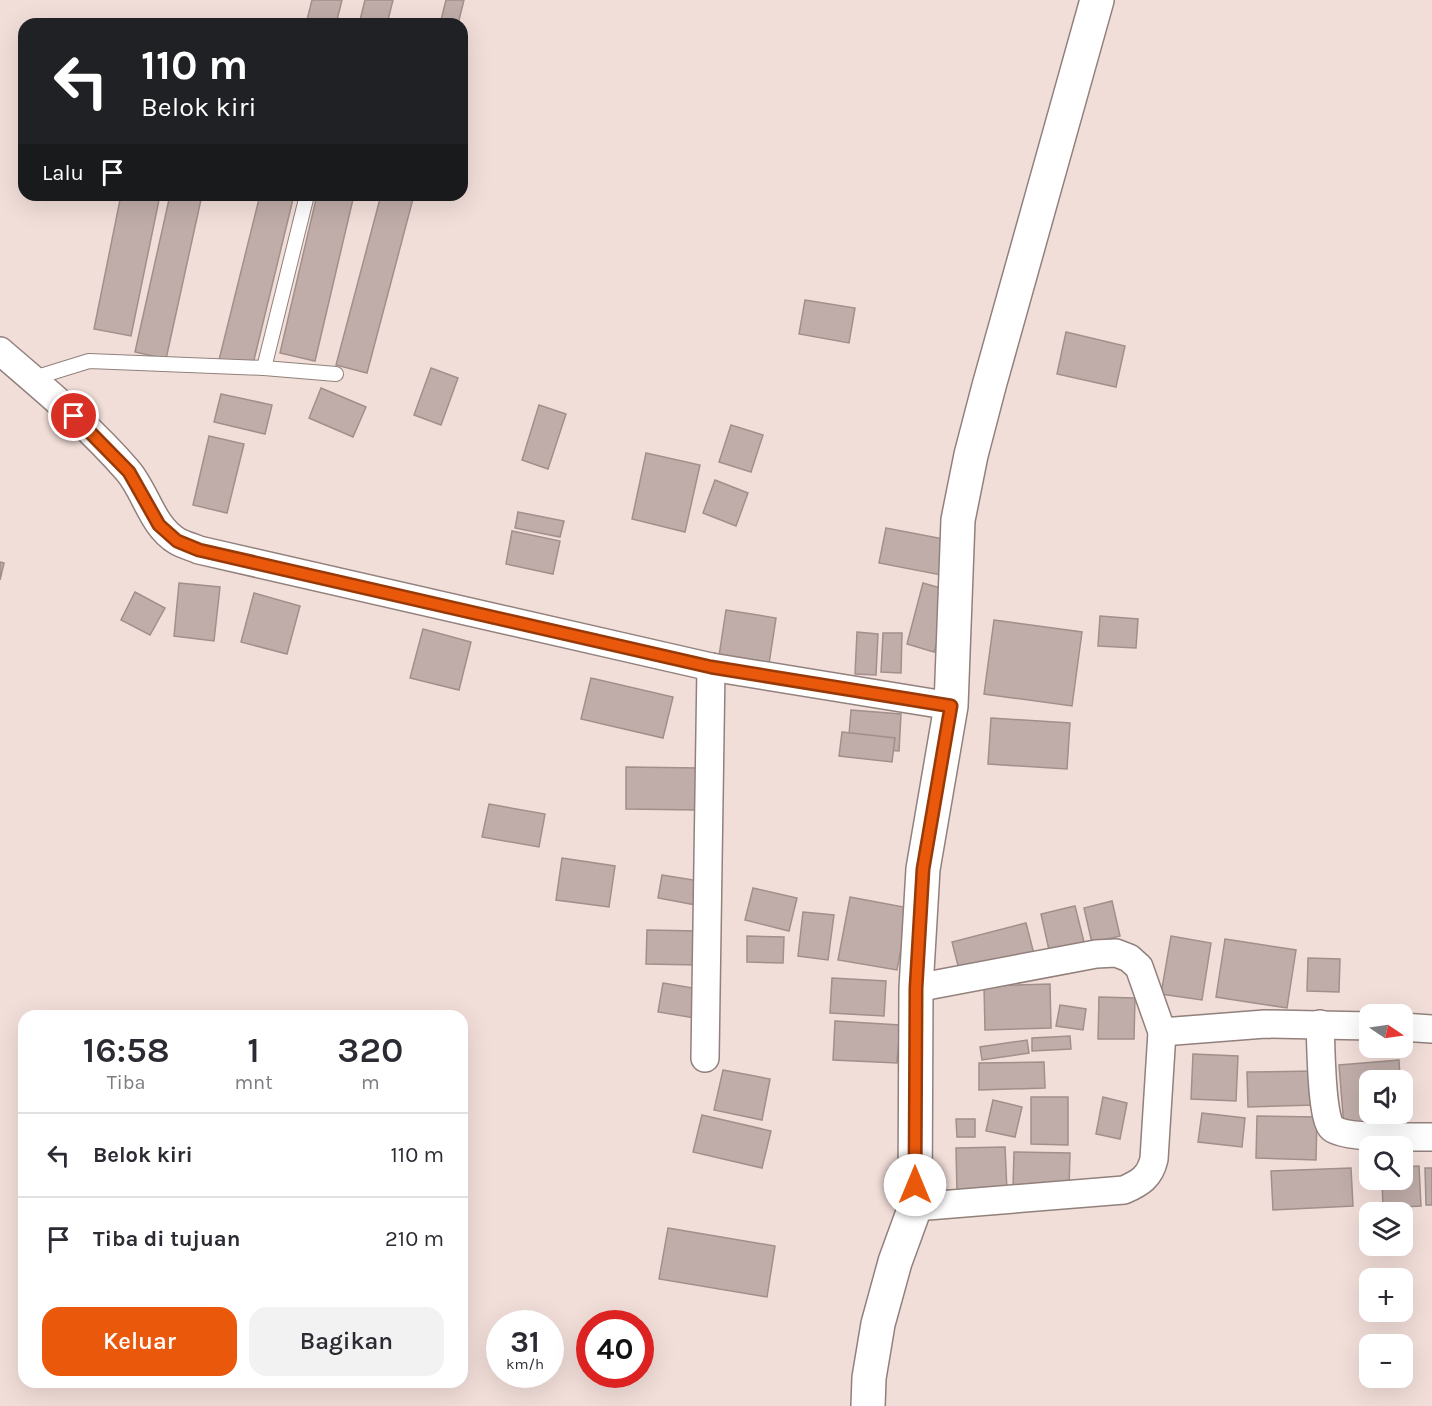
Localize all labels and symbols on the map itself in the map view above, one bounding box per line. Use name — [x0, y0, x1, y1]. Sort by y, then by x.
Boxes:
pin — [48, 390, 99, 441]
north arrow — [1359, 1004, 1413, 1058]
position arrow — [883, 1153, 947, 1217]
speed limit sign: 40 — [576, 1310, 654, 1388]

